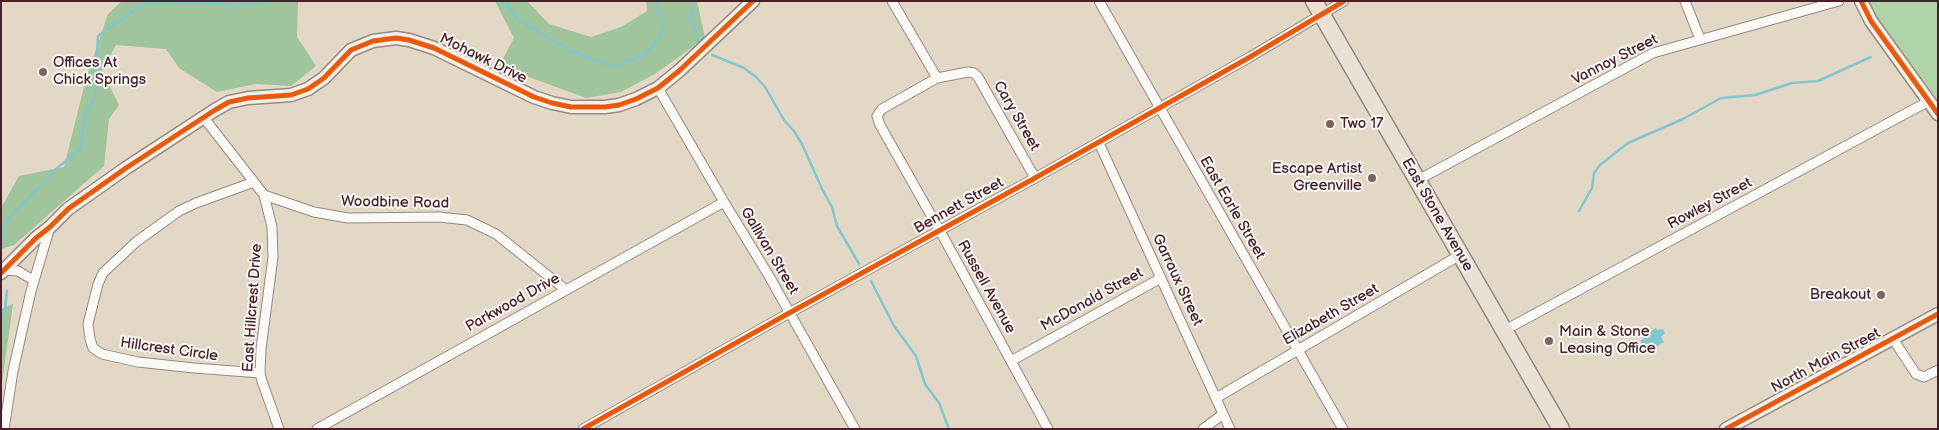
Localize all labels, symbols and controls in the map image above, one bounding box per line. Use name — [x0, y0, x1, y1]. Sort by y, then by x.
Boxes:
street label: Mohawk Drive — [436, 30, 530, 88]
street label: Vannoy Street — [1569, 31, 1661, 89]
place label: Offices At Chick Springs — [53, 54, 146, 89]
marker: Offices At Chick Springs — [37, 66, 49, 78]
street label: Cary Street — [989, 78, 1043, 154]
place label: Two 17 — [1340, 115, 1383, 133]
marker: Two 17 — [1324, 118, 1336, 130]
street label: East Earle Street — [1195, 153, 1269, 263]
street label: East Stone Avenue — [1397, 155, 1477, 275]
place label: Escape Artist Greenville — [1272, 160, 1362, 195]
marker: Escape Artist Greenville — [1366, 172, 1378, 184]
street label: Bennett Street — [911, 174, 1007, 238]
street label: Rowley Street — [1665, 174, 1755, 234]
street label: Woodbine Road — [341, 193, 449, 213]
street label: Gallivan Street — [736, 204, 802, 298]
street label: Garraux Street — [1148, 231, 1206, 329]
street label: Russell Avenue — [953, 237, 1019, 337]
street label: East Hillcrest Drive — [240, 243, 266, 373]
street label: McDonald Street — [1038, 264, 1146, 336]
street label: Parkwood Drive — [463, 270, 563, 336]
street label: Elizabeth Street — [1280, 280, 1382, 350]
place label: Breakout — [1810, 286, 1871, 304]
marker: Breakout — [1875, 289, 1887, 301]
place label: Main & Stone Leasing Office — [1559, 323, 1656, 358]
street label: North Main Street — [1768, 325, 1884, 397]
street label: Hillcrest Circle — [119, 334, 219, 366]
marker: Main & Stone Leasing Office — [1543, 335, 1555, 347]

